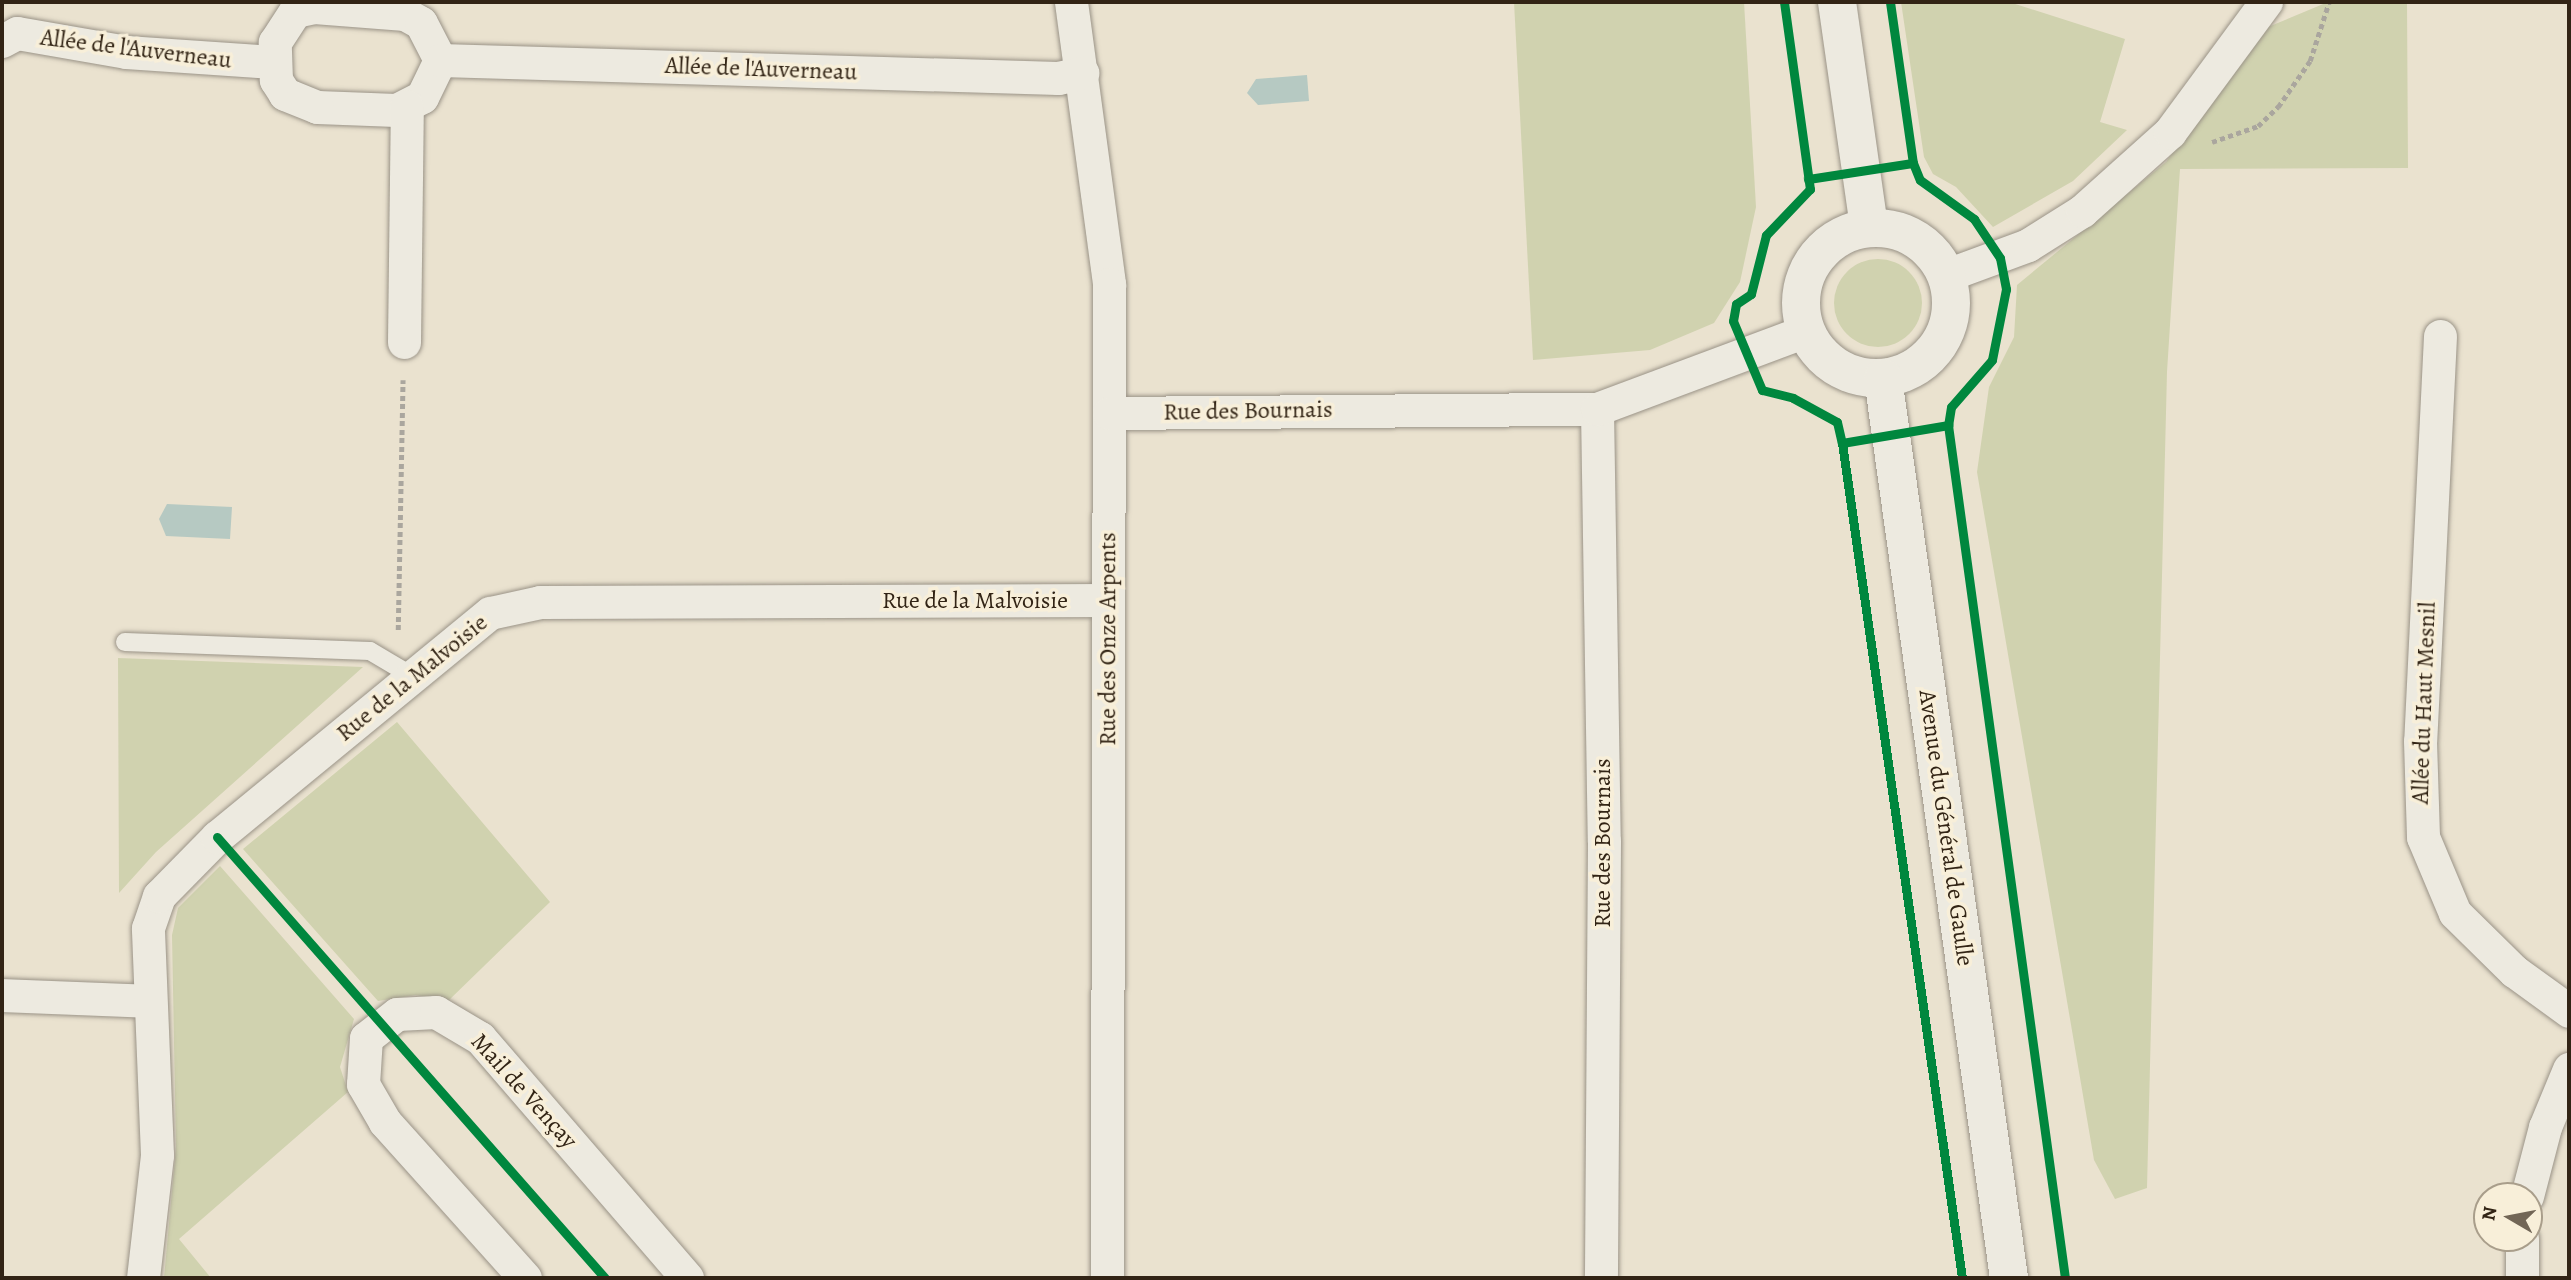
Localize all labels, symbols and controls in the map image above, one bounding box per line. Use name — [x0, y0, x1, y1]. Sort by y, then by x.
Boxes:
street label: Allée de l'Auverneau — [39, 23, 233, 75]
street label: Allée de l'Auverneau — [664, 51, 858, 87]
street label: Rue des Bournais — [1163, 395, 1333, 427]
street label: Rue des Onze Arpents — [1094, 532, 1122, 746]
street label: Rue de la Malvoisie — [882, 587, 1068, 615]
street label: Allée du Haut Mesnil — [2406, 601, 2442, 805]
street label: Rue de la Malvoisie — [331, 608, 493, 748]
street label: Avenue du Général de Gaulle — [1912, 688, 1980, 968]
street label: Rue des Bournais — [1589, 758, 1617, 928]
street label: Mail de Vençay — [465, 1027, 583, 1155]
north arrow — [2473, 1182, 2543, 1252]
text: N — [2475, 1205, 2503, 1223]

